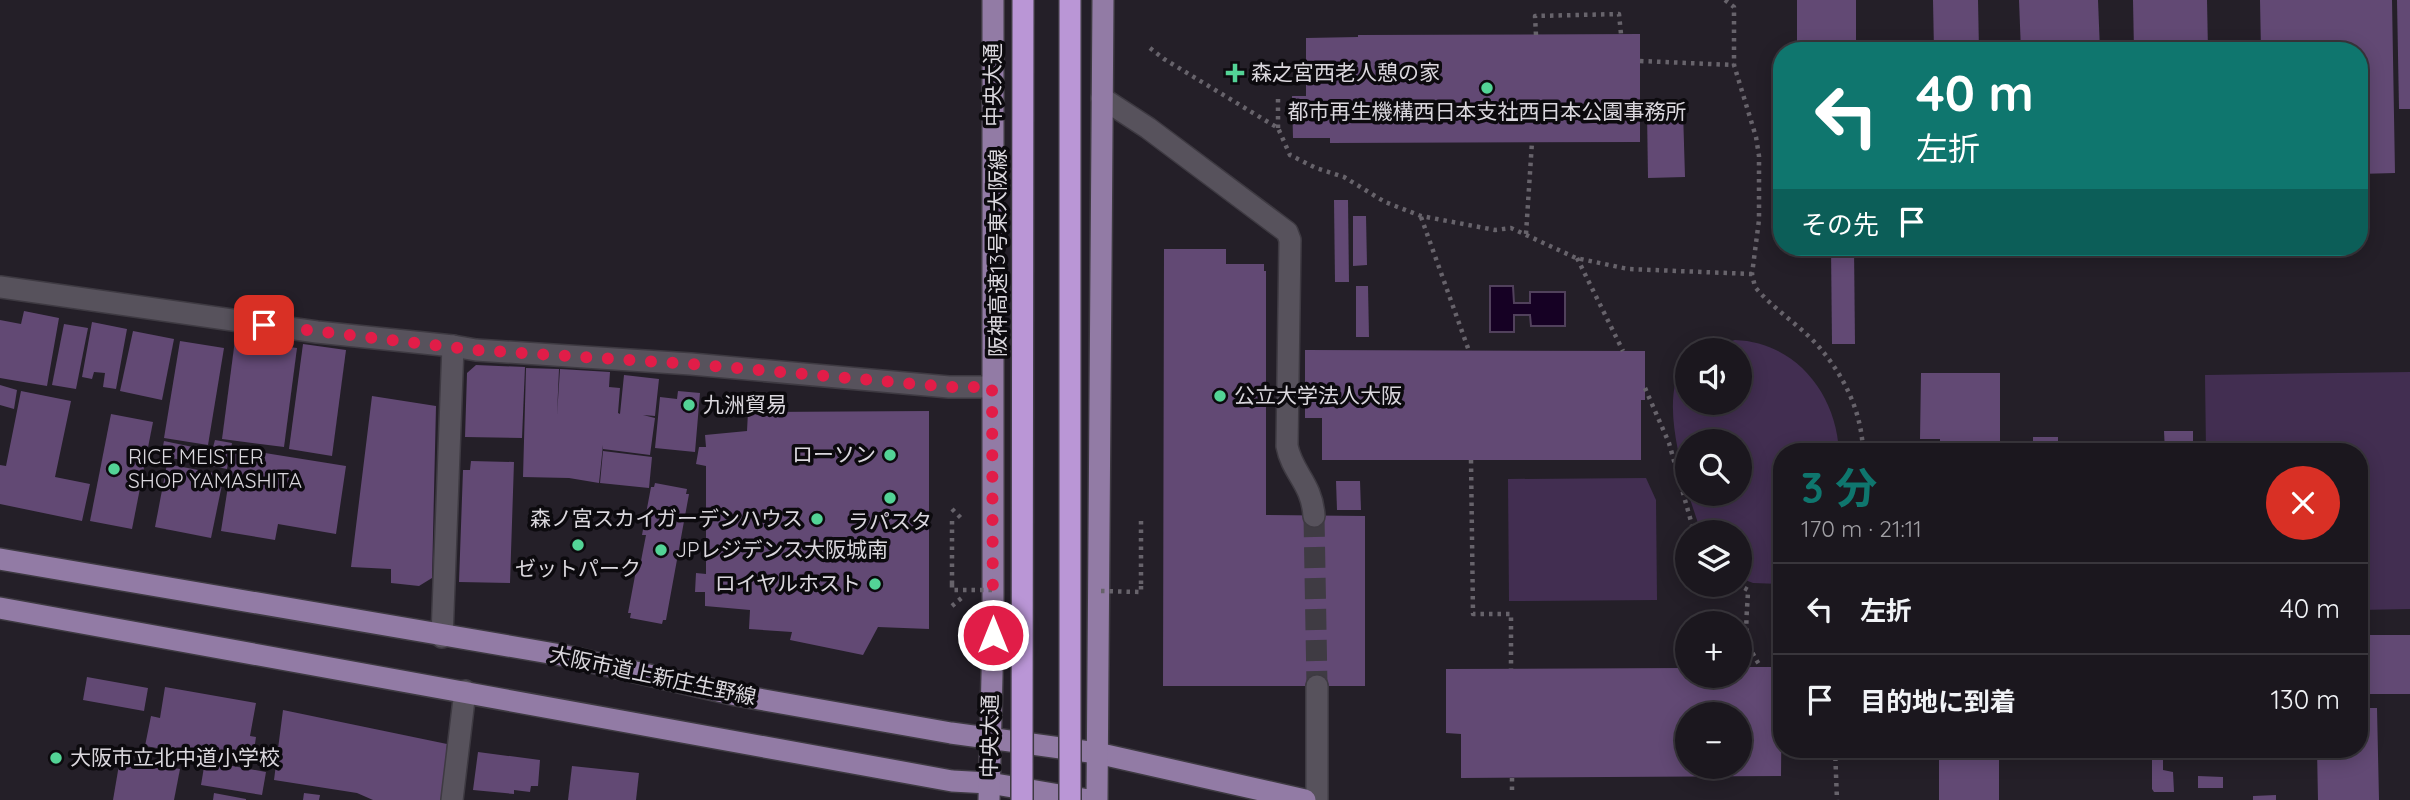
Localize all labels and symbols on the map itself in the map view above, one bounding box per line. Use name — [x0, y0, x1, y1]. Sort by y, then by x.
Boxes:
street label: 中央大通 — [979, 43, 1005, 127]
place label: 森之宮西老人憩の家 — [1251, 59, 1440, 85]
marker: 森之宮西老人憩の家 — [1225, 63, 1245, 83]
marker: 都市再生機構西日本支社西日本公園事務所 — [1479, 80, 1495, 96]
place label: 都市再生機構西日本支社西日本公園事務所 — [1288, 98, 1687, 124]
street label: 阪神高速13号東大阪線 — [984, 149, 1010, 357]
pin — [234, 295, 294, 355]
place label: 公立大学法人大阪 — [1234, 382, 1402, 408]
marker: 公立大学法人大阪 — [1212, 388, 1228, 404]
place label: 九洲貿易 — [703, 391, 787, 417]
marker: 九洲貿易 — [681, 397, 697, 413]
place label: ローソン — [792, 441, 876, 467]
place label: RICE MEISTER SHOP YAMASHITA — [128, 443, 302, 493]
marker: ローソン — [882, 447, 898, 463]
marker: RICE MEISTER SHOP YAMASHITA — [106, 461, 122, 477]
marker: ラパスタ — [882, 490, 898, 506]
place label: 森ノ宮スカイガーデンハウス — [530, 505, 803, 531]
place label: ラパスタ — [848, 508, 932, 534]
marker: 森ノ宮スカイガーデンハウス — [809, 511, 825, 527]
place label: JPレジデンス大阪城南 — [675, 536, 888, 562]
marker: ゼットパーク — [570, 537, 586, 553]
marker: JPレジデンス大阪城南 — [653, 542, 669, 558]
place label: ゼットパーク — [515, 555, 641, 581]
place label: ロイヤルホスト — [715, 570, 861, 596]
marker: ロイヤルホスト — [867, 576, 883, 592]
position arrow — [956, 598, 1030, 672]
street label: 大阪市道上新庄生野線 — [548, 640, 759, 710]
street label: 中央大通 — [975, 694, 1003, 778]
place label: 大阪市立北中道小学校 — [70, 744, 280, 770]
marker: 大阪市立北中道小学校 — [48, 750, 64, 766]

